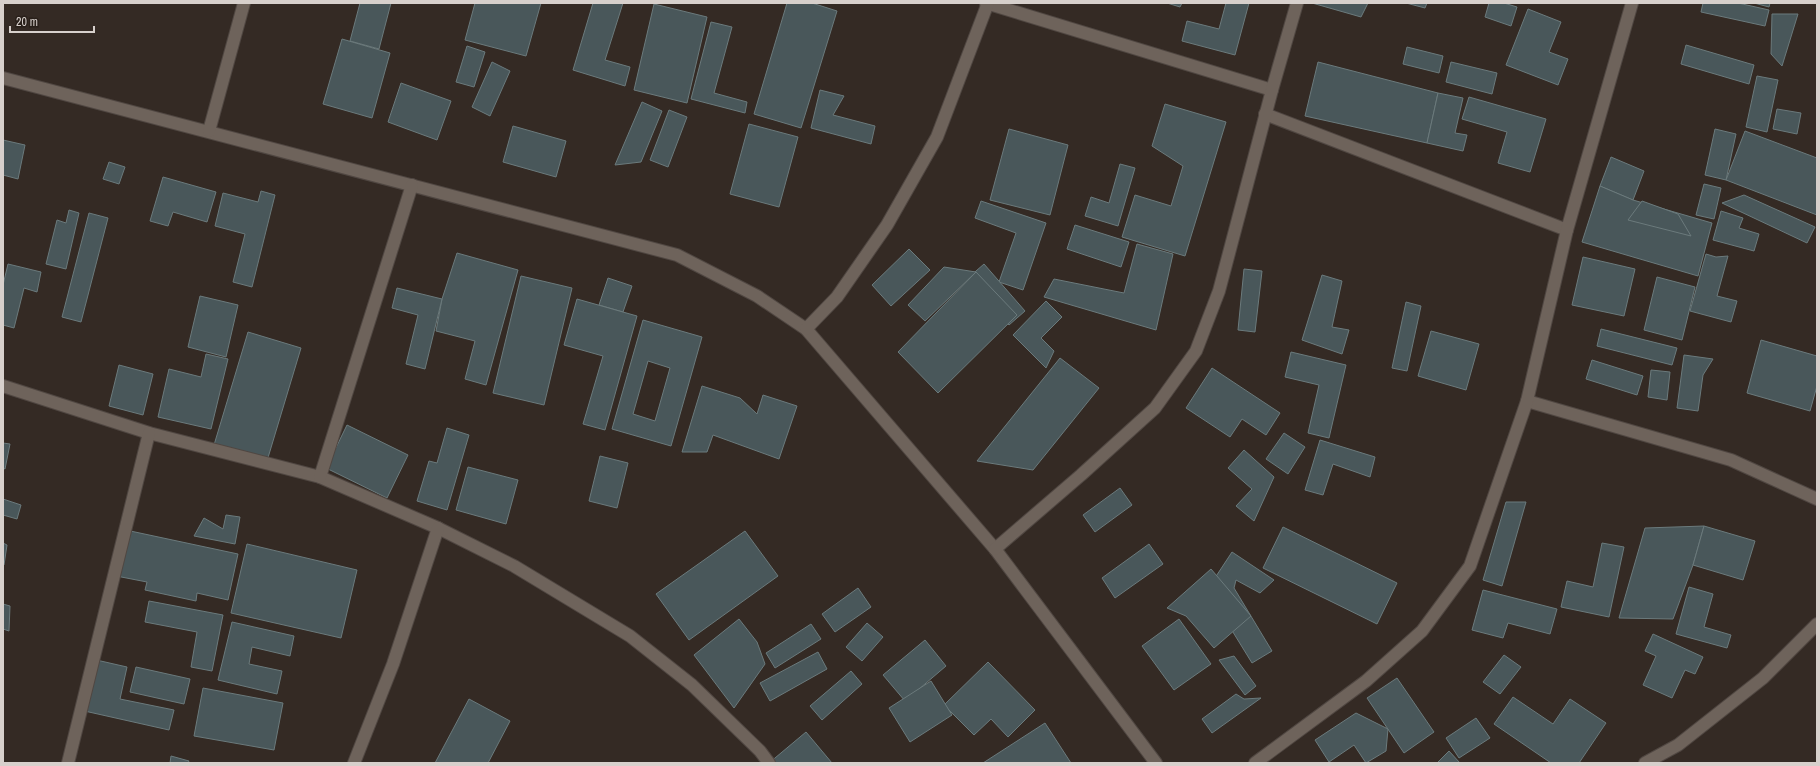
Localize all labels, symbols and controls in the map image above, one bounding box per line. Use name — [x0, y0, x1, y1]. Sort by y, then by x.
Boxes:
scale bar — [10, 8, 94, 34]
text: 20 m — [16, 14, 38, 30]

